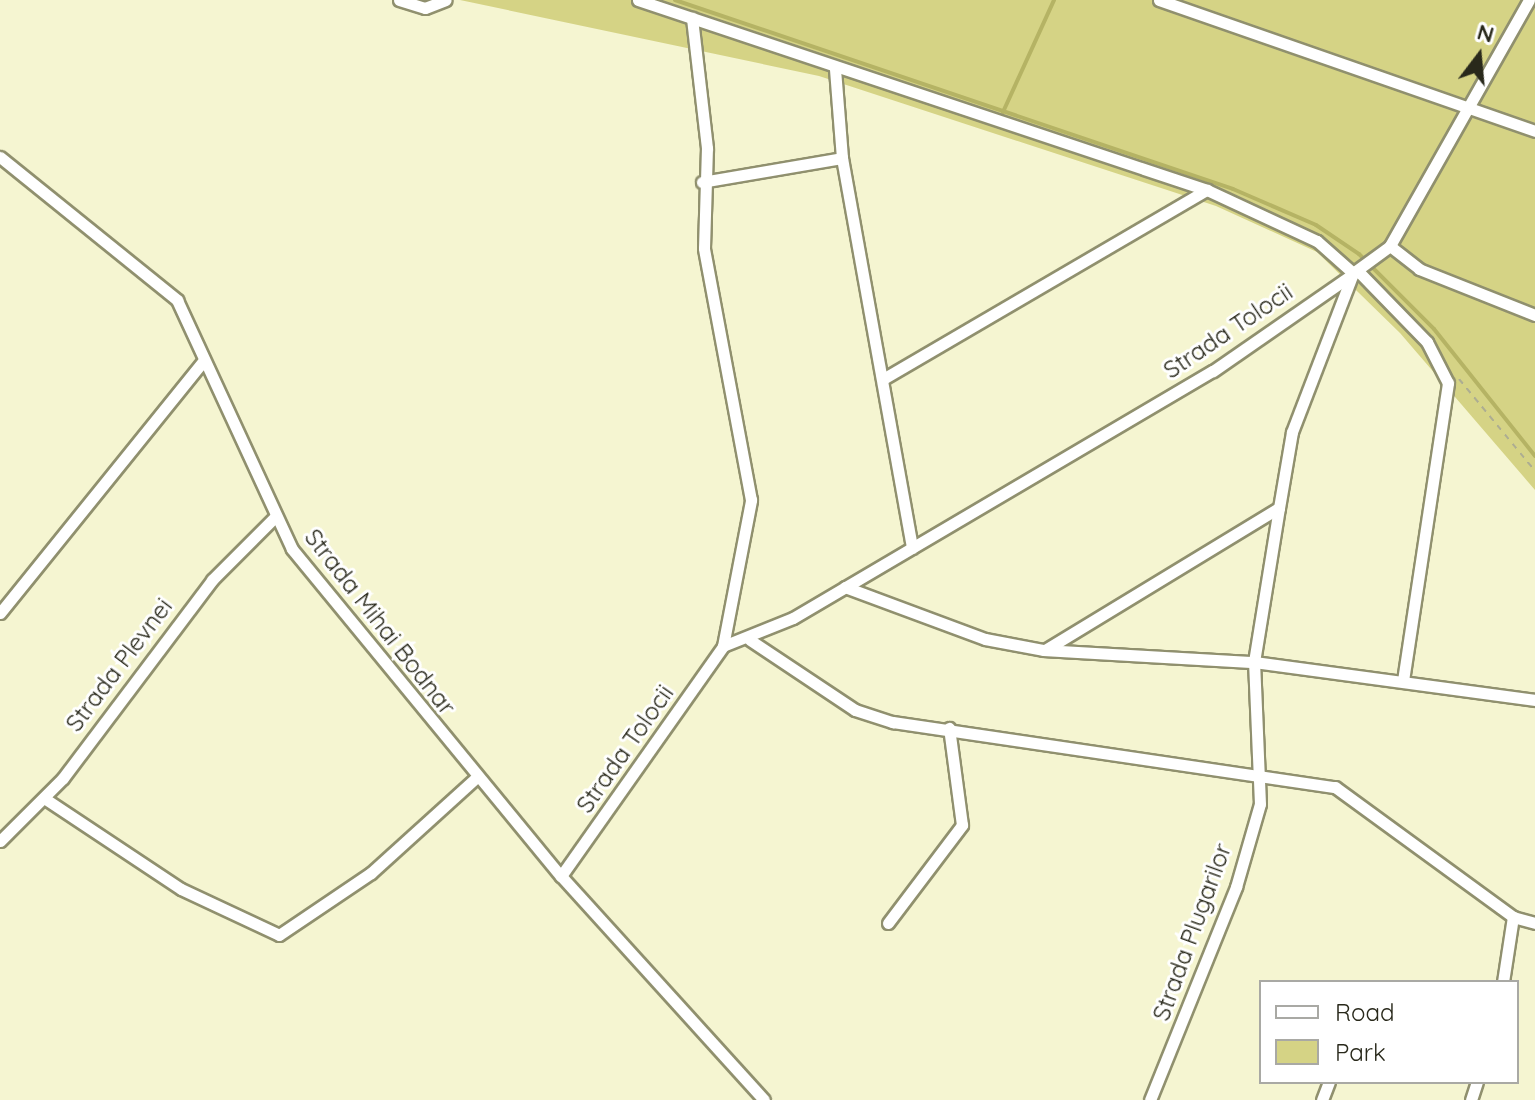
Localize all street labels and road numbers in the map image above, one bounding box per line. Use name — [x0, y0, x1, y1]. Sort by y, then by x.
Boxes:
street label: Strada Tolocii — [1158, 277, 1298, 385]
street label: Strada Mihai Bodnar — [298, 523, 462, 721]
street label: Strada Plevnei — [60, 593, 178, 737]
street label: Strada Tolocii — [570, 680, 680, 818]
street label: Strada Plugarilor — [1147, 839, 1237, 1025]

